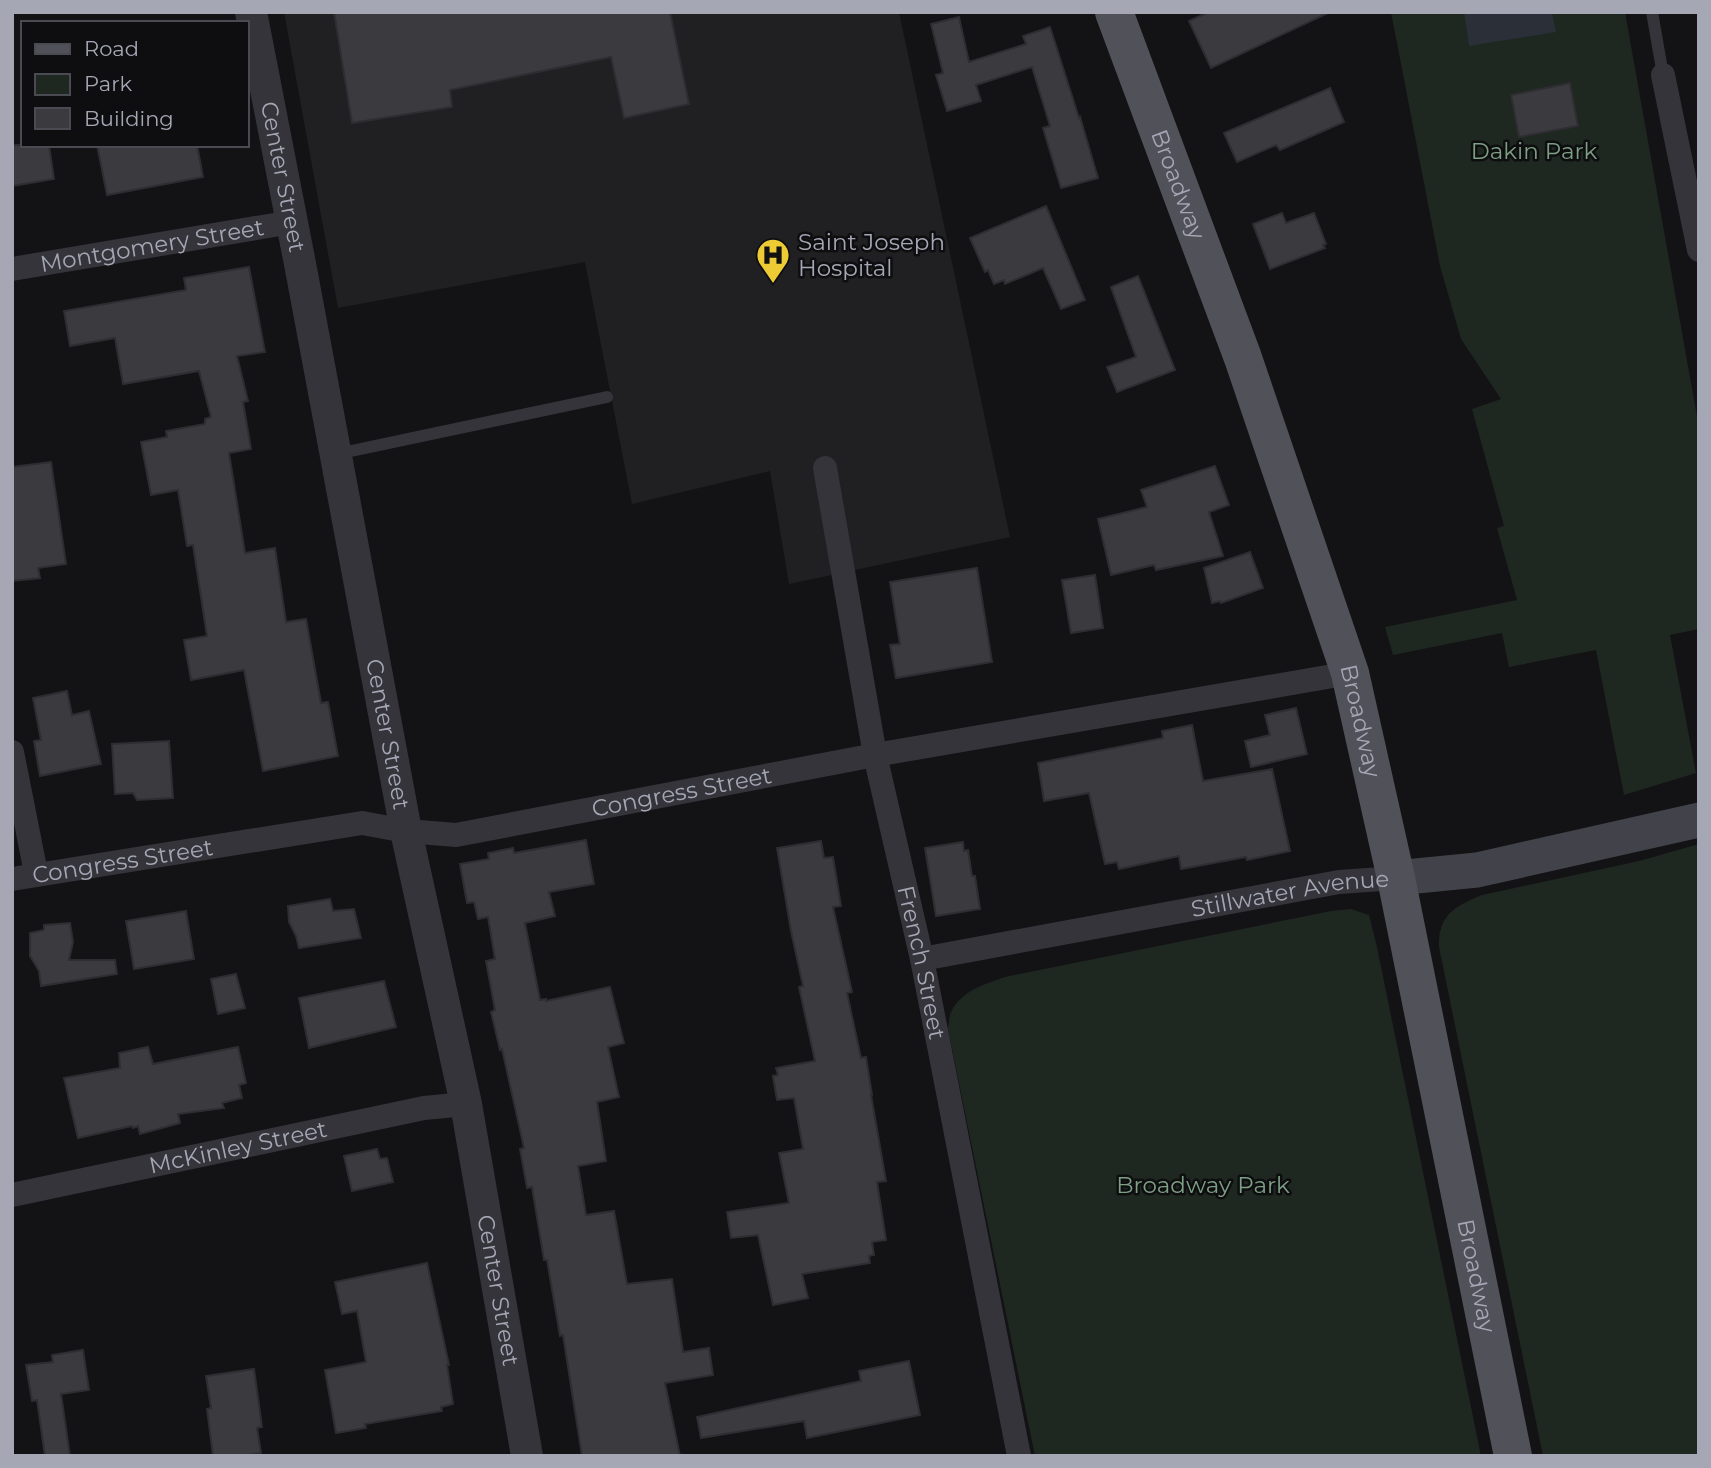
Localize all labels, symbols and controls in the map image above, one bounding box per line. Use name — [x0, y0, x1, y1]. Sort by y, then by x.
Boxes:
legend — [21, 21, 248, 147]
text: Road — [84, 36, 139, 61]
text: Park — [84, 71, 132, 96]
street label: Center Street — [255, 99, 311, 255]
text: Building — [84, 106, 174, 131]
street label: Broadway — [1145, 126, 1212, 244]
park label: Dakin Park — [1471, 137, 1598, 165]
street label: Montgomery Street — [38, 213, 266, 278]
place label: Saint Joseph Hospital — [798, 228, 945, 282]
hospital icon: Saint Joseph Hospital — [754, 236, 792, 285]
street label: Center Street — [360, 656, 416, 812]
street label: Broadway — [1334, 662, 1387, 781]
street label: Congress Street — [589, 761, 774, 823]
street label: Congress Street — [30, 833, 215, 890]
street label: Stillwater Avenue — [1189, 865, 1390, 923]
street label: French Street — [892, 883, 951, 1042]
street label: McKinley Street — [147, 1115, 329, 1180]
park label: Broadway Park — [1116, 1171, 1290, 1199]
street label: Center Street — [471, 1212, 525, 1368]
street label: Broadway — [1451, 1217, 1502, 1336]

